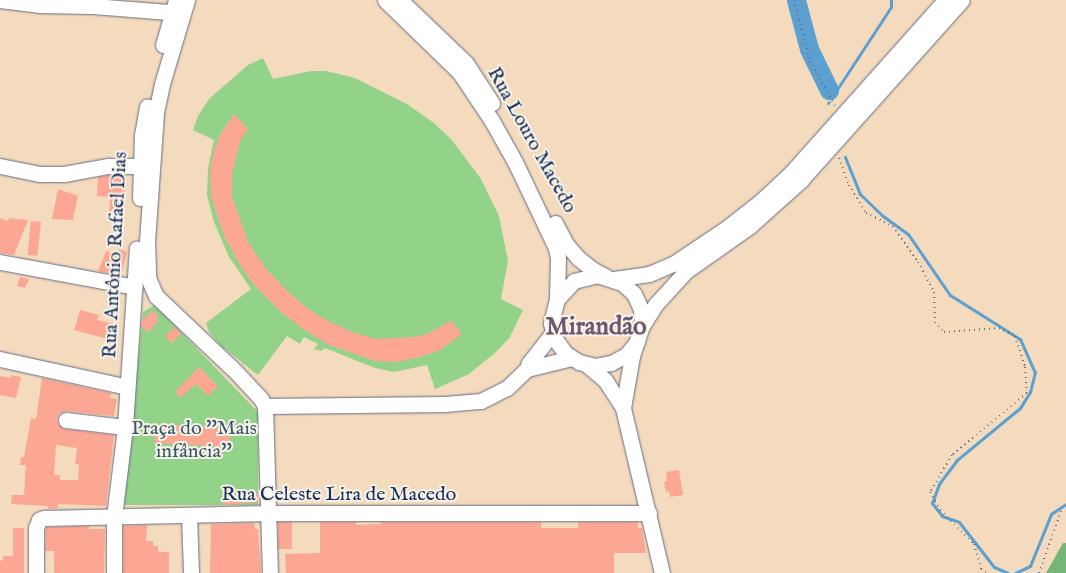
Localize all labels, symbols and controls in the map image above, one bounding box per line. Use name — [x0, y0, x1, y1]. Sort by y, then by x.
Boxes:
street label: Rua Louro Macedo — [482, 63, 582, 217]
street label: Rua Antônio Rafael Dias — [98, 151, 132, 359]
district label: Mirandão — [545, 312, 647, 342]
park label: Praça do ''Mais infância'' — [131, 416, 257, 463]
street label: Rua Celeste Lira de Macedo — [222, 482, 456, 506]

